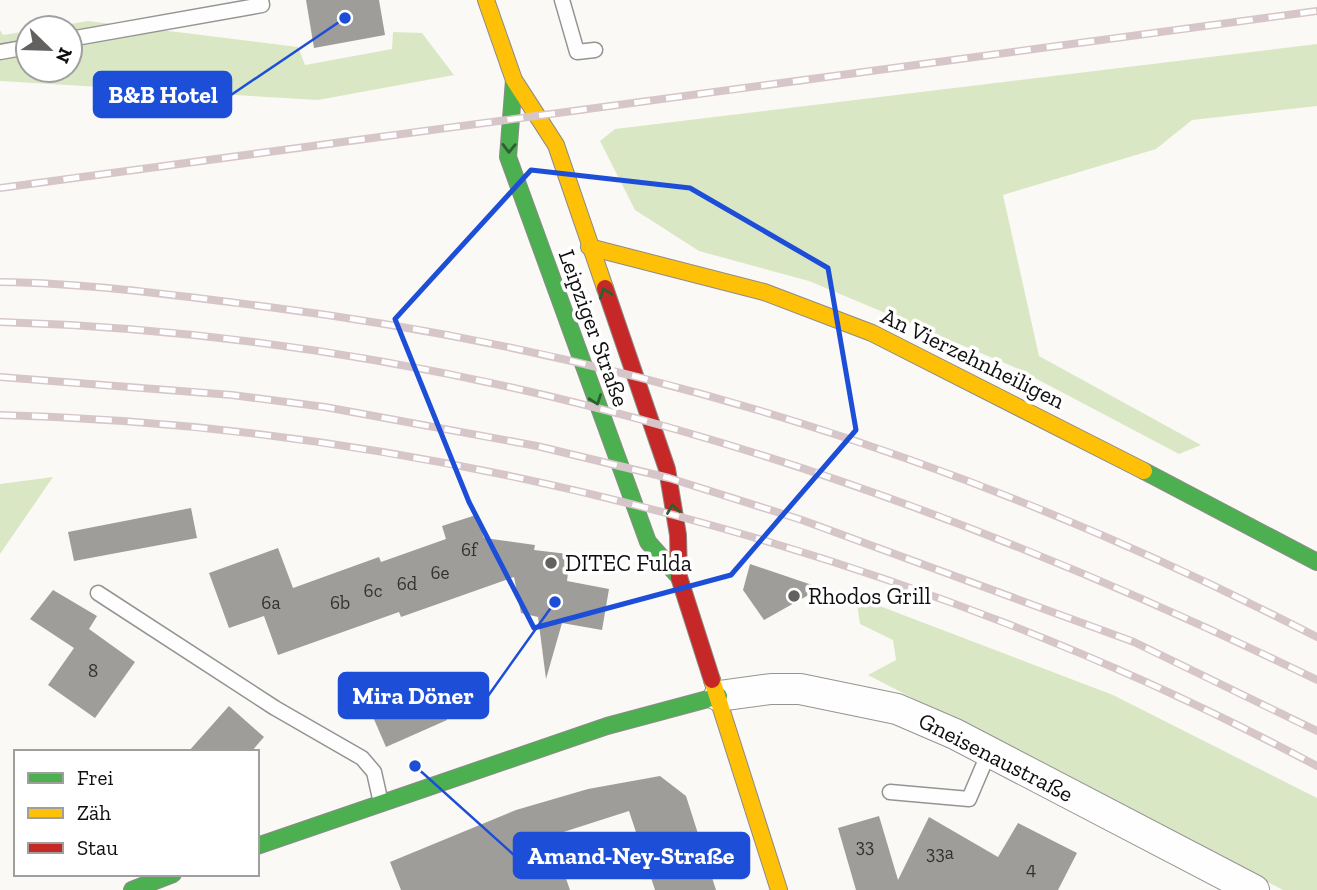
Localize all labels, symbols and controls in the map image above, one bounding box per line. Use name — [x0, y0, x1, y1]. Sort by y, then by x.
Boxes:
north arrow — [14, 14, 84, 84]
text: N — [51, 44, 78, 67]
callout: B&B Hotel — [94, 72, 231, 117]
text: B&B Hotel — [108, 80, 218, 109]
one-way arrow — [502, 143, 517, 154]
street label: Leipziger Straße — [553, 246, 635, 410]
one-way arrow — [599, 287, 613, 299]
street label: An Vierzehnheiligen — [877, 301, 1069, 415]
one-way arrow — [588, 394, 602, 406]
one-way arrow — [666, 503, 681, 515]
house number: 6f — [461, 538, 479, 561]
place label: DITEC Fulda — [565, 549, 692, 577]
marker: DITEC Fulda — [543, 555, 559, 571]
house number: 6e — [430, 561, 450, 584]
house number: 6d — [397, 572, 418, 595]
house number: 6c — [364, 579, 383, 602]
place label: Rhodos Grill — [808, 582, 931, 610]
marker: Rhodos Grill — [786, 588, 802, 604]
house number: 6a — [261, 591, 281, 614]
house number: 6b — [330, 591, 350, 614]
house number: 8 — [88, 659, 98, 682]
callout: Mira Döner — [339, 673, 488, 718]
text: Mira Döner — [352, 681, 474, 710]
street label: Gneisenaustraße — [914, 706, 1078, 808]
legend — [14, 750, 259, 876]
text: Frei — [77, 765, 113, 790]
text: Zäh — [77, 800, 111, 825]
callout: Amand-Ney-Straße — [514, 833, 749, 878]
house number: 33 — [856, 834, 874, 857]
text: Stau — [77, 835, 118, 860]
text: Amand-Ney-Straße — [528, 841, 735, 870]
house number: 33a — [926, 841, 954, 864]
house number: 4 — [1026, 857, 1036, 880]

